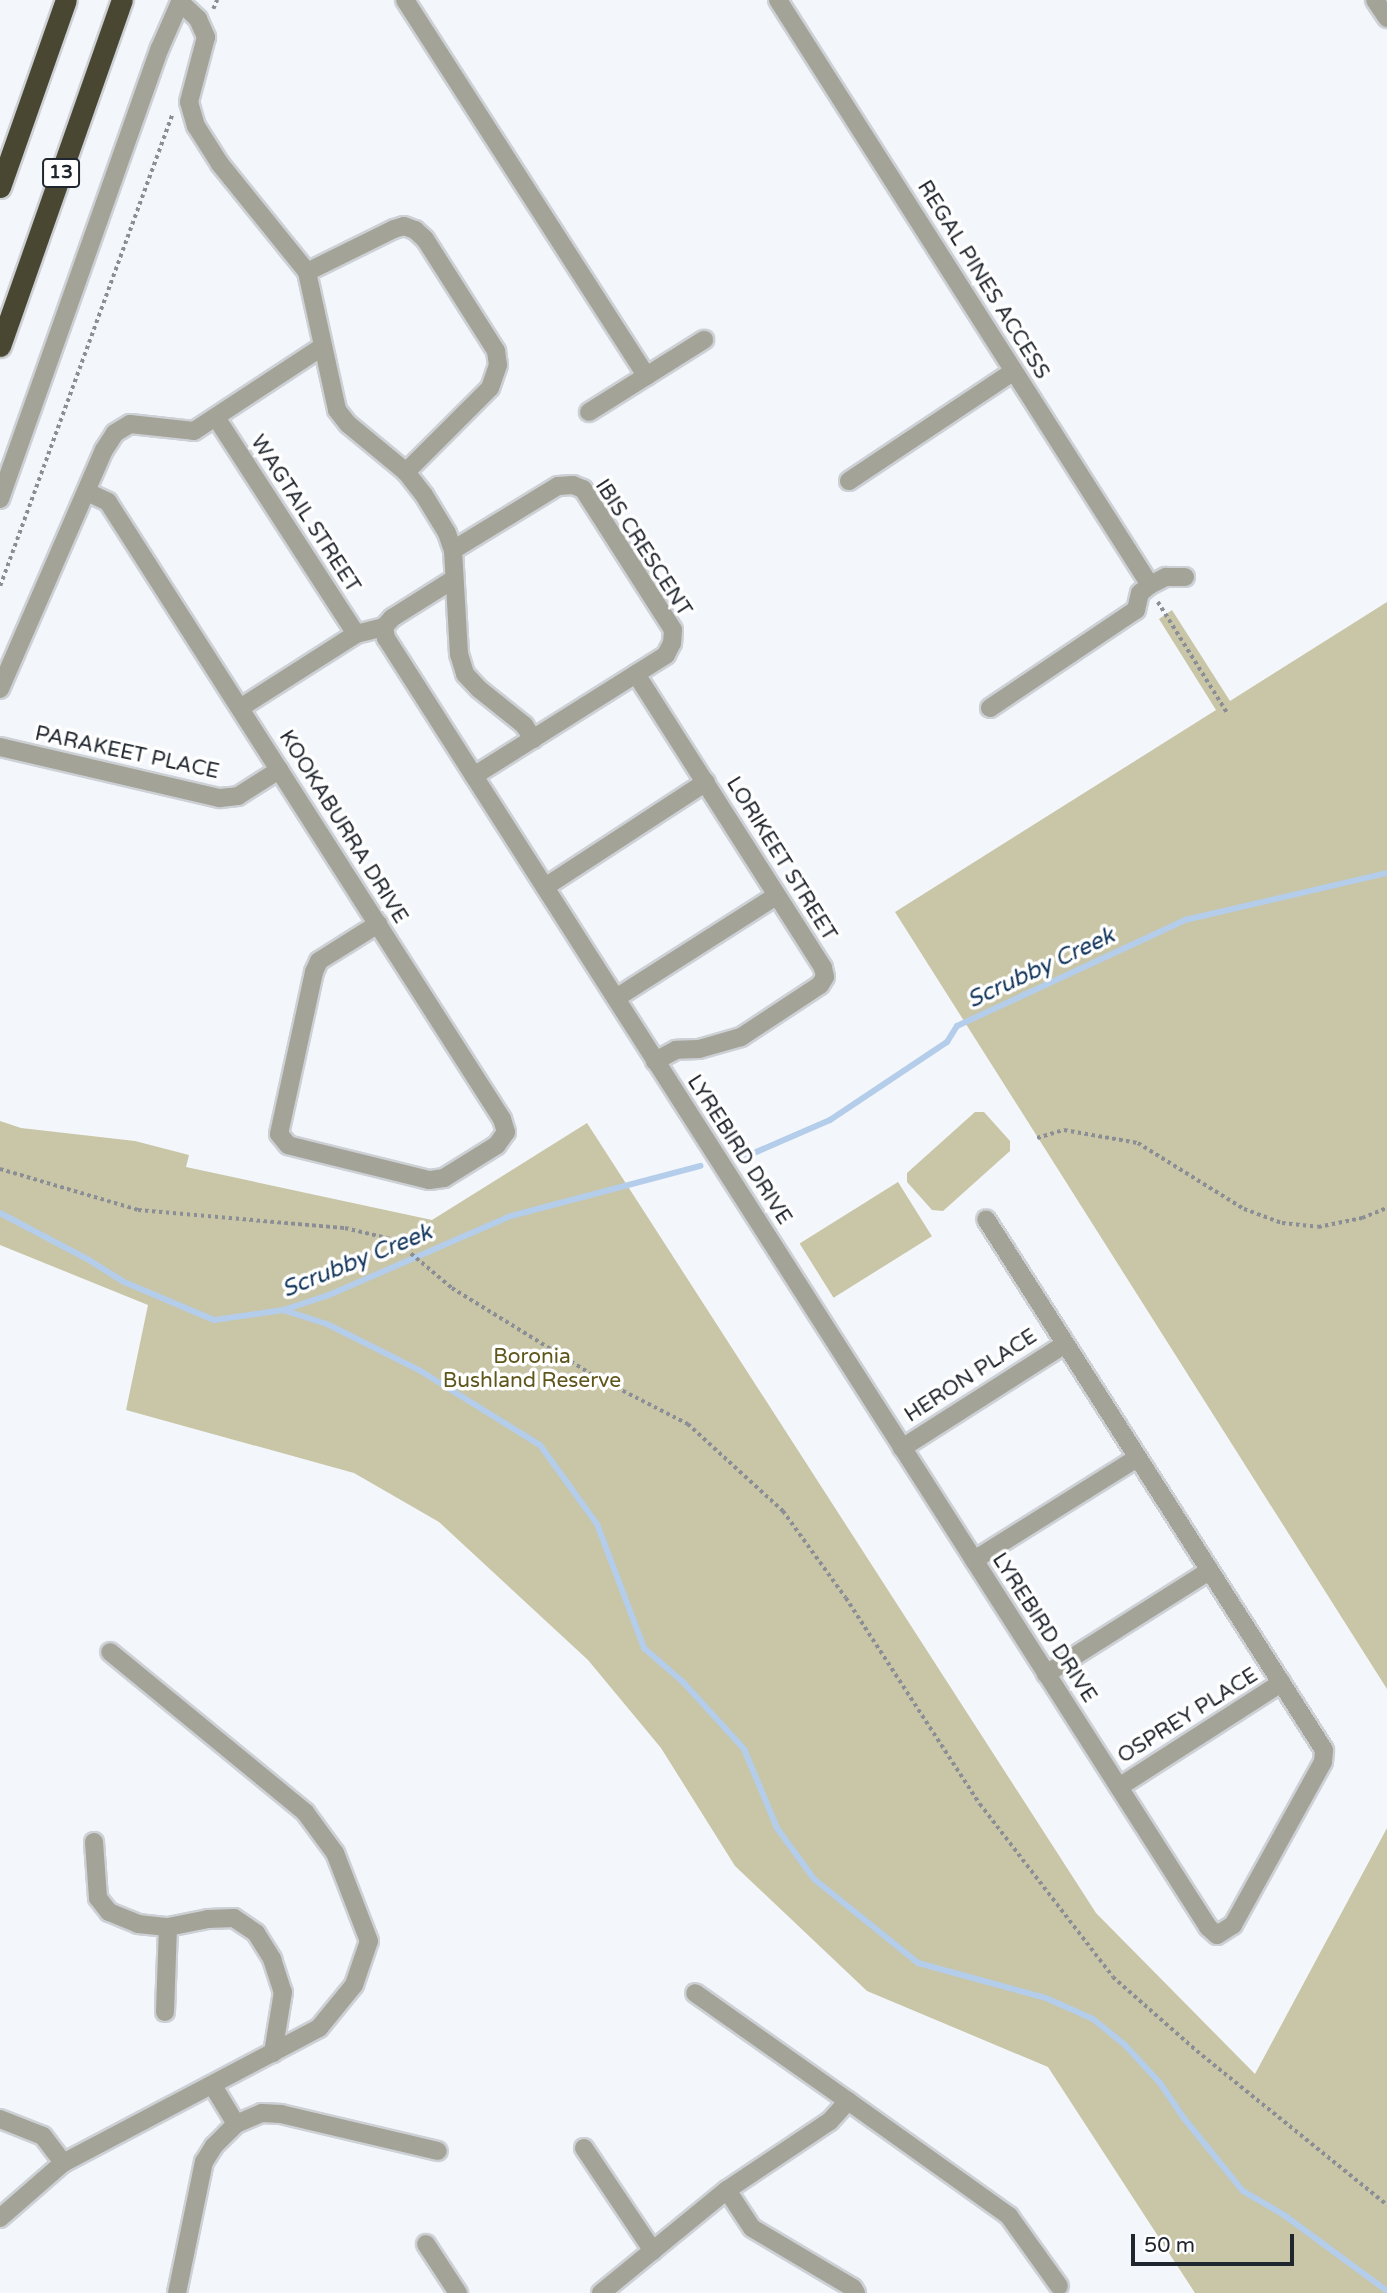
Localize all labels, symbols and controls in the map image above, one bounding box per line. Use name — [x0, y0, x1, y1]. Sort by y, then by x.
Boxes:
road number: 13 — [42, 158, 80, 188]
street label: REGAL PINES ACCESS — [912, 176, 1054, 384]
street label: WAGTAIL STREET — [245, 431, 365, 597]
street label: IBIS CRESCENT — [589, 475, 697, 621]
street label: PARAKEET PLACE — [33, 721, 221, 785]
street label: KOOKABURRA DRIVE — [273, 726, 413, 928]
street label: LORIKEET STREET — [720, 772, 842, 946]
water label: Scrubby Creek — [963, 922, 1119, 1014]
street label: LYREBIRD DRIVE — [681, 1070, 797, 1230]
water label: Scrubby Creek — [278, 1218, 436, 1304]
street label: HERON PLACE — [900, 1324, 1042, 1428]
park label: Boronia Bushland Reserve — [443, 1344, 621, 1394]
street label: LYREBIRD DRIVE — [986, 1548, 1102, 1708]
street label: OSPREY PLACE — [1113, 1663, 1263, 1769]
scale bar — [1135, 2220, 1298, 2264]
text: 50 m — [1144, 2233, 1195, 2258]

